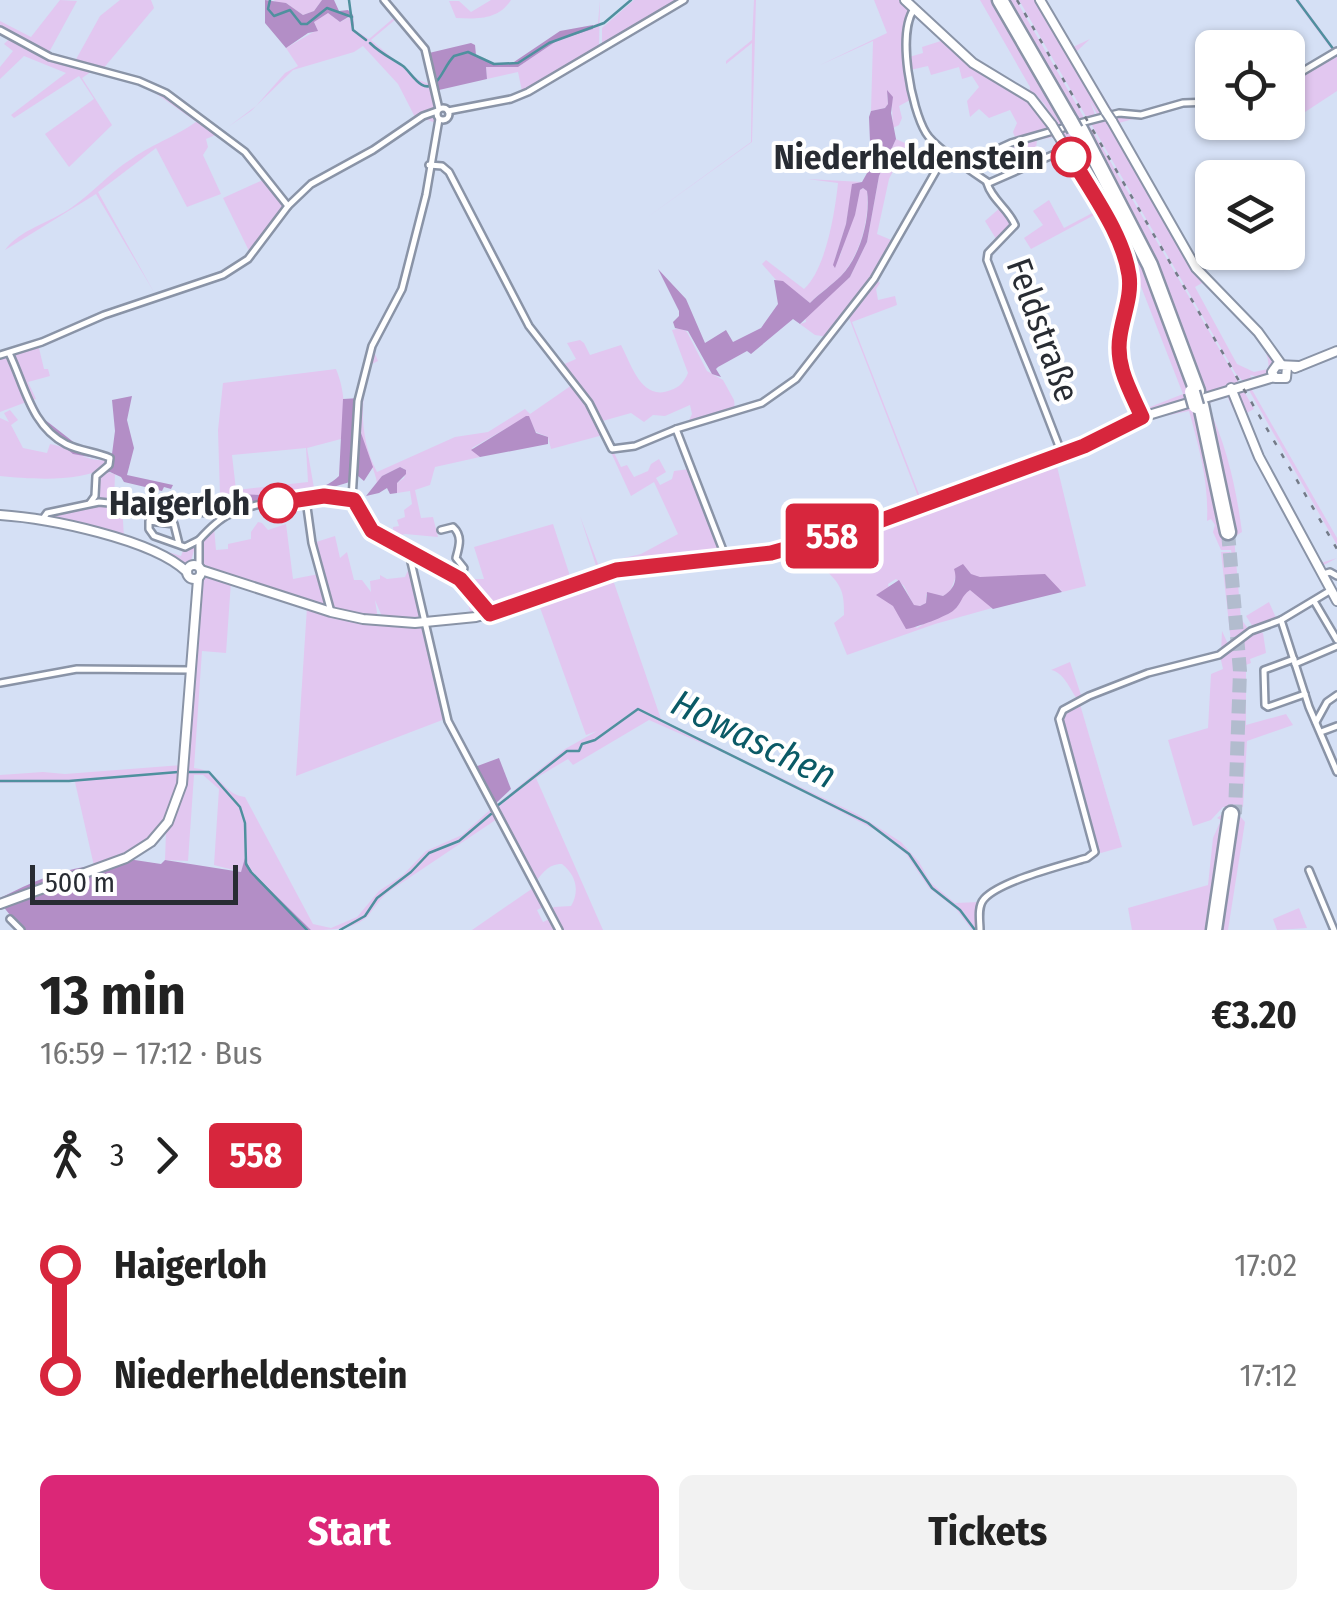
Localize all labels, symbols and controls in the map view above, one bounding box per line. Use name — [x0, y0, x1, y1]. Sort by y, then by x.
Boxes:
map controls — [1195, 30, 1305, 270]
button: locate — [1195, 30, 1305, 140]
place label: Niederheldenstein — [774, 136, 1044, 178]
marker: Niederheldenstein — [1052, 138, 1090, 176]
button: layers — [1195, 160, 1305, 270]
street label: Feldstraße — [998, 252, 1088, 408]
place label: Haigerloh — [109, 482, 250, 524]
marker: Haigerloh — [259, 484, 297, 522]
line badge: 558 — [774, 504, 890, 568]
text: 558 — [806, 515, 858, 557]
water label: Howaschen — [664, 679, 844, 799]
scale bar — [30, 860, 238, 904]
text: 500 m — [45, 866, 115, 899]
text: 13 min — [40, 963, 186, 1029]
text: €3.20 — [1212, 992, 1297, 1038]
text: 16:59 – 17:12 · Bus — [40, 1034, 262, 1072]
icon: walk — [40, 1128, 95, 1183]
icon: forward — [139, 1128, 194, 1183]
text: 558 — [229, 1134, 282, 1176]
text: 3 — [110, 1136, 124, 1174]
text: Haigerloh — [114, 1242, 267, 1288]
text: 17:02 — [1234, 1246, 1297, 1284]
text: Niederheldenstein — [114, 1352, 407, 1398]
text: 17:12 — [1239, 1356, 1297, 1394]
button: Start — [40, 1475, 659, 1590]
button: Tickets — [679, 1475, 1297, 1590]

